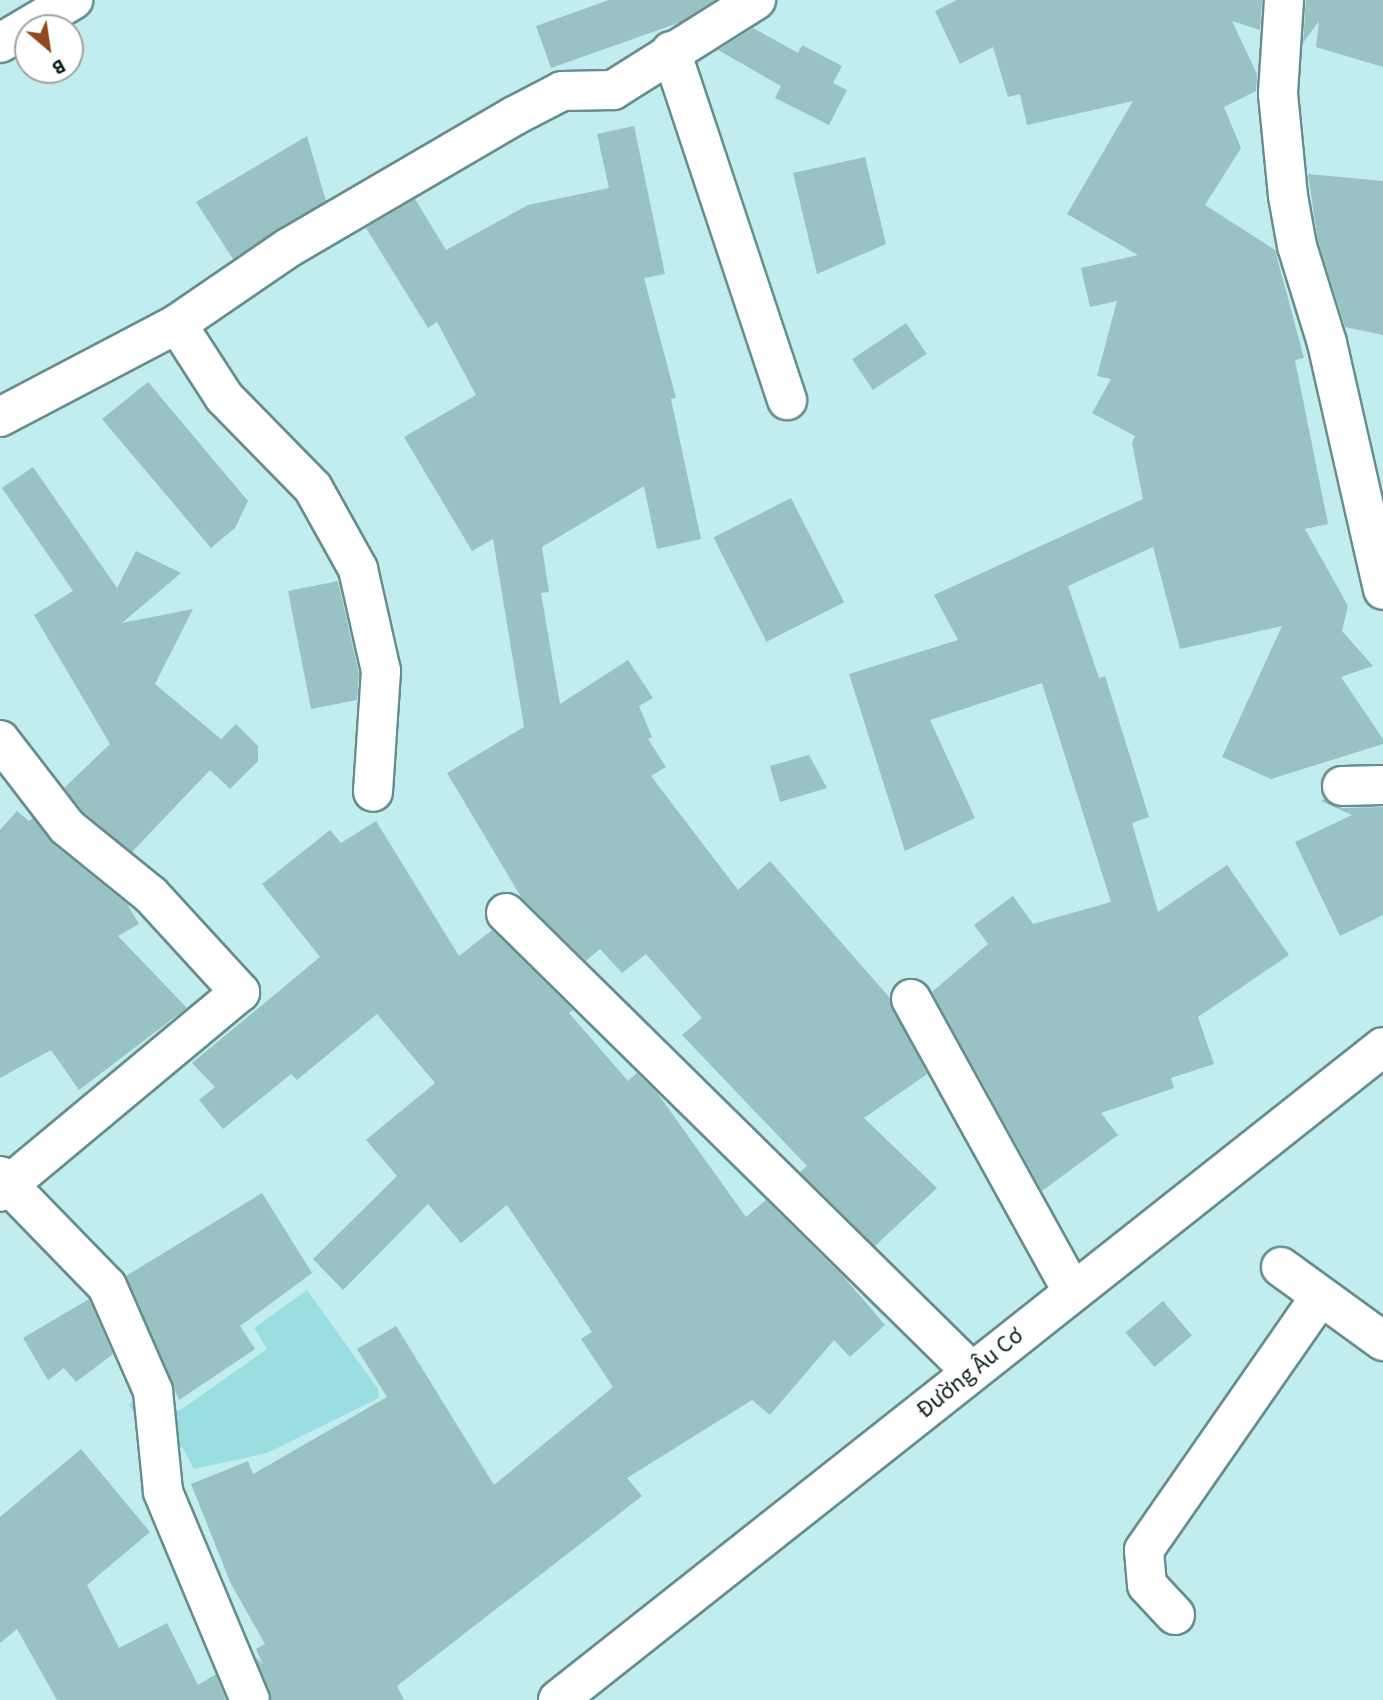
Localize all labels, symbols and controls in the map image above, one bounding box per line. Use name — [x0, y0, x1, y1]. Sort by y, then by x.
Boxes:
north arrow — [14, 14, 84, 84]
text: B — [47, 51, 70, 81]
street label: Đường Âu Cơ — [911, 1321, 1029, 1425]

